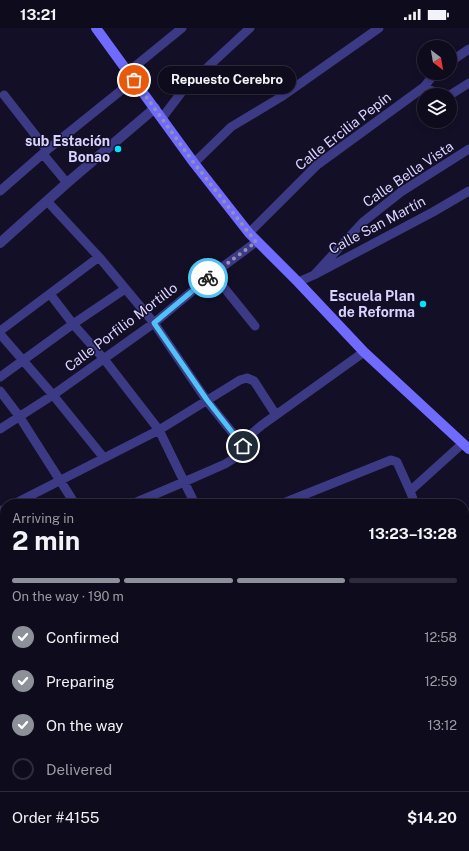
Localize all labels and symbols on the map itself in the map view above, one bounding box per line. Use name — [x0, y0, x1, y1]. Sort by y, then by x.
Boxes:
north arrow — [417, 40, 457, 80]
pin — [117, 63, 151, 97]
callout: Repuesto Cerebro — [158, 66, 296, 94]
street label: Calle Ercilia Pepín — [292, 89, 394, 173]
place label: sub Estación Bonao — [25, 133, 110, 165]
street label: Calle Bella Vista — [360, 138, 456, 210]
marker: sub Estación Bonao — [113, 144, 123, 154]
street label: Calle San Martín — [326, 193, 428, 257]
courier — [188, 258, 228, 298]
street label: Calle Porfilio Mortillo — [62, 279, 180, 375]
place label: Escuela Plan de Reforma — [329, 288, 415, 320]
marker: Escuela Plan de Reforma — [418, 299, 428, 309]
pin — [226, 429, 260, 463]

